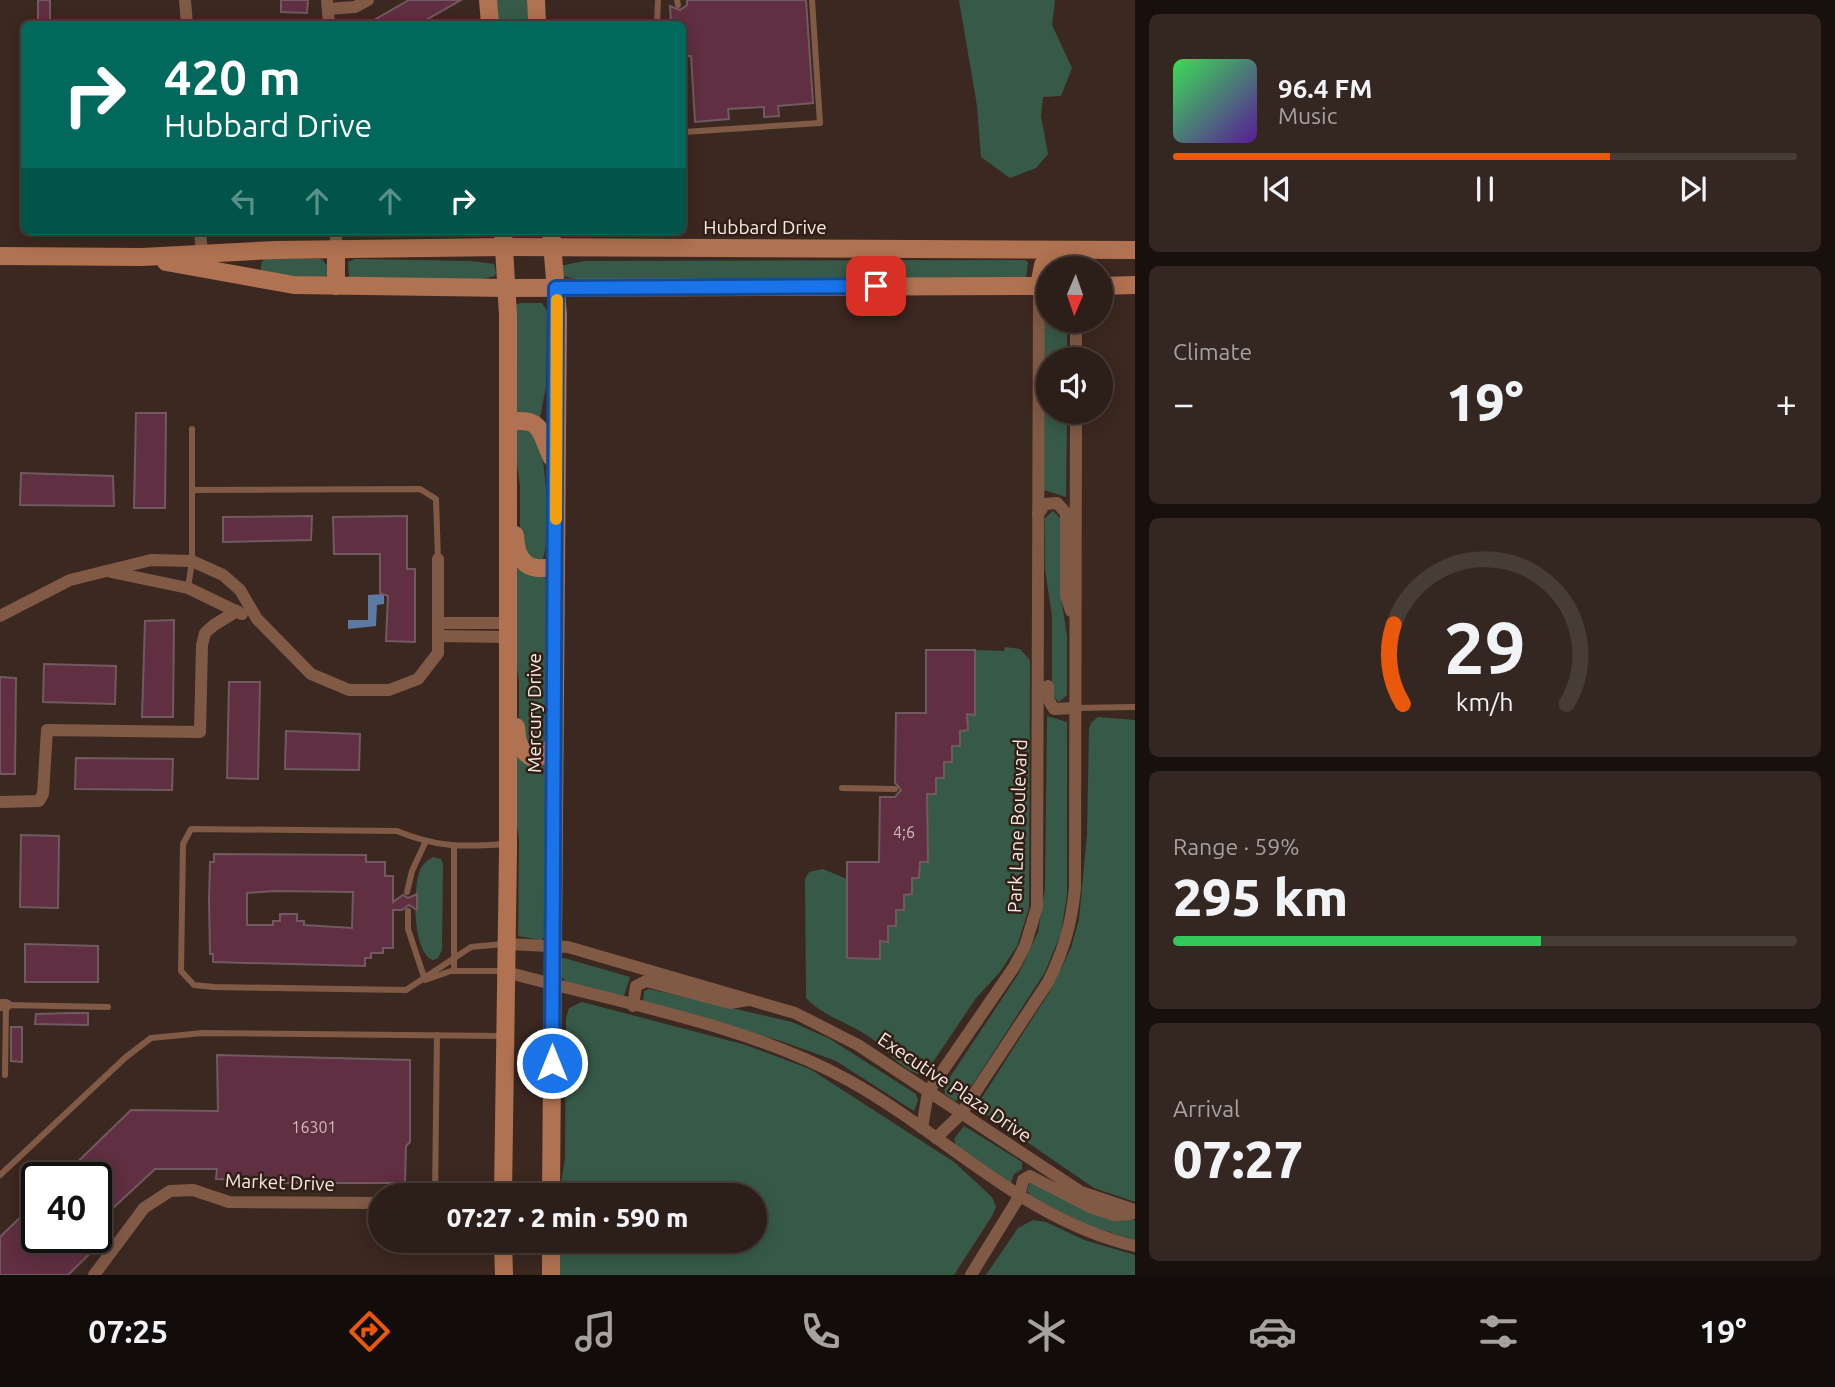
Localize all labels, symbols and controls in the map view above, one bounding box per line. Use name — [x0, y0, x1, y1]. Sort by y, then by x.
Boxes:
icon: right — [49, 49, 140, 140]
text: 420 m — [164, 49, 301, 104]
text: 96.4 FM — [1278, 74, 1372, 103]
text: Music — [1278, 103, 1337, 128]
text: Hubbard Drive — [164, 107, 372, 143]
icon: previous — [1258, 170, 1296, 208]
icon: pause — [1466, 170, 1504, 208]
icon: next — [1674, 170, 1712, 208]
icon: left — [225, 182, 263, 220]
icon: ahead — [298, 182, 336, 220]
icon: ahead — [371, 182, 409, 220]
icon: right — [444, 182, 482, 220]
street label: Hubbard Drive — [703, 216, 827, 238]
pin — [846, 256, 906, 316]
north arrow — [1036, 256, 1113, 332]
map controls — [1036, 256, 1113, 424]
icon: arrive — [857, 267, 895, 305]
text: Climate — [1173, 339, 1252, 364]
button: sound — [1036, 347, 1113, 424]
text: 19° — [1446, 373, 1524, 431]
text: − — [1173, 382, 1194, 424]
text: + — [1776, 382, 1797, 424]
text: 29 — [1444, 606, 1526, 688]
street label: Mercury Drive — [523, 653, 545, 773]
text: km/h — [1456, 687, 1514, 715]
street label: Park Lane Boulevard — [1003, 739, 1031, 913]
house number: 4;6 — [893, 823, 915, 841]
text: Range · 59% — [1173, 834, 1300, 859]
text: 295 km — [1173, 868, 1348, 926]
position arrow — [515, 1026, 589, 1100]
street label: Executive Plaza Drive — [874, 1027, 1036, 1147]
text: Arrival — [1173, 1096, 1240, 1121]
house number: 16301 — [291, 1118, 337, 1136]
text: 07:27 — [1173, 1130, 1303, 1188]
speed limit sign: 40 — [21, 1162, 112, 1253]
street label: Market Drive — [225, 1169, 335, 1195]
text: 07:27 · 2 min · 590 m — [447, 1203, 688, 1232]
icon: directions — [345, 1307, 394, 1356]
icon: music — [571, 1307, 620, 1356]
icon: phone — [796, 1307, 845, 1356]
icon: climate — [1022, 1307, 1071, 1356]
icon: car — [1248, 1307, 1297, 1356]
icon: filters — [1474, 1307, 1523, 1356]
text: 07:25 — [88, 1313, 168, 1349]
text: 19° — [1699, 1313, 1747, 1349]

